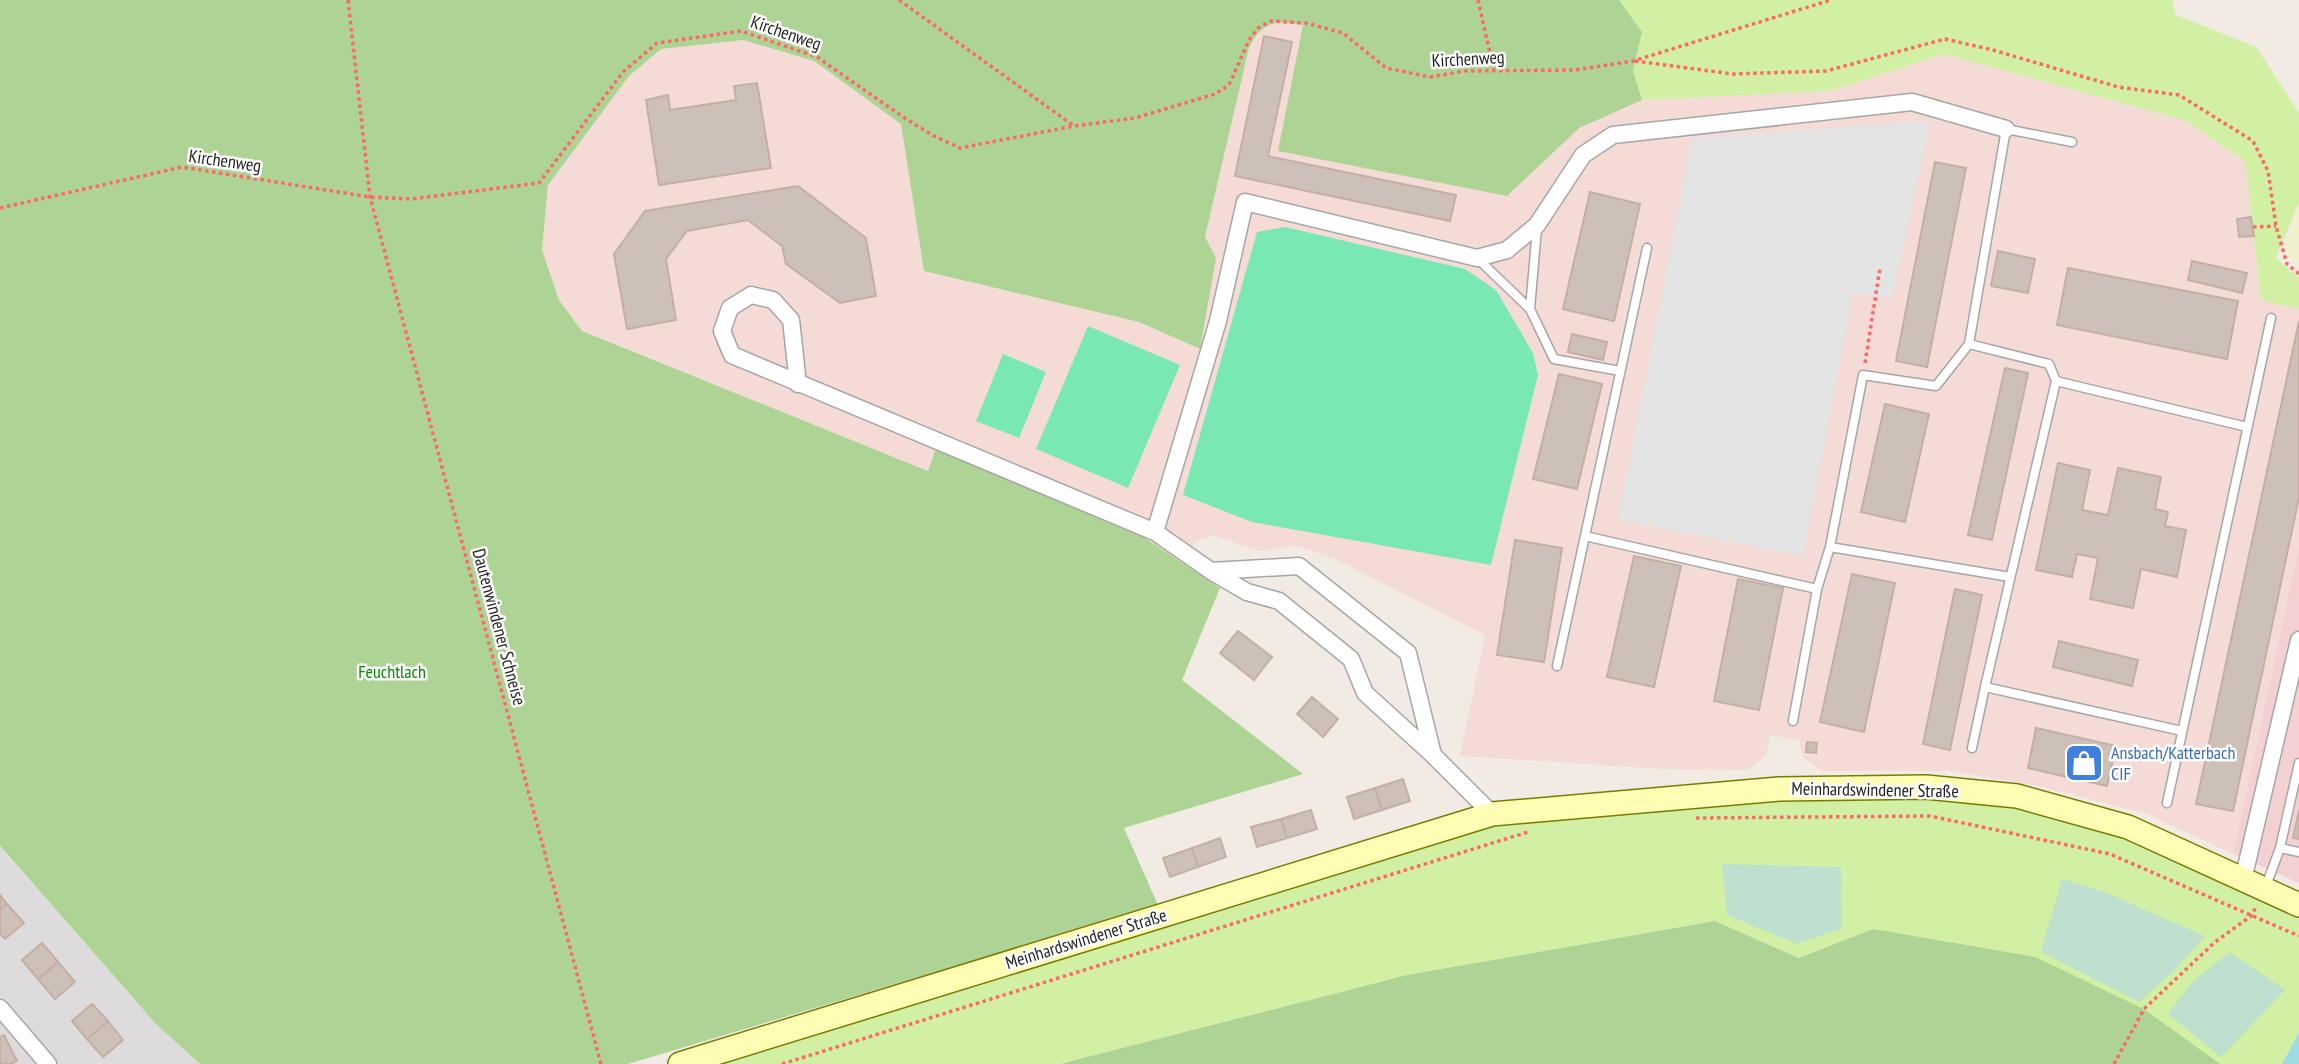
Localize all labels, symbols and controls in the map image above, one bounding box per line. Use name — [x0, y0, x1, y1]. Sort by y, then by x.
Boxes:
street label: Kirchenweg — [748, 10, 824, 55]
street label: Kirchenweg — [1431, 45, 1505, 72]
street label: Kirchenweg — [187, 144, 263, 177]
street label: Dautenwindener Schneise — [468, 546, 531, 708]
park label: Feuchtlach — [358, 660, 426, 683]
place label: Ansbach/Katterbach CIF — [2111, 741, 2235, 785]
shop icon: Ansbach/Katterbach CIF — [2063, 742, 2105, 784]
street label: Meinhardswindener Straße — [1791, 777, 1959, 802]
street label: Meinhardswindener Straße — [1002, 903, 1169, 974]

